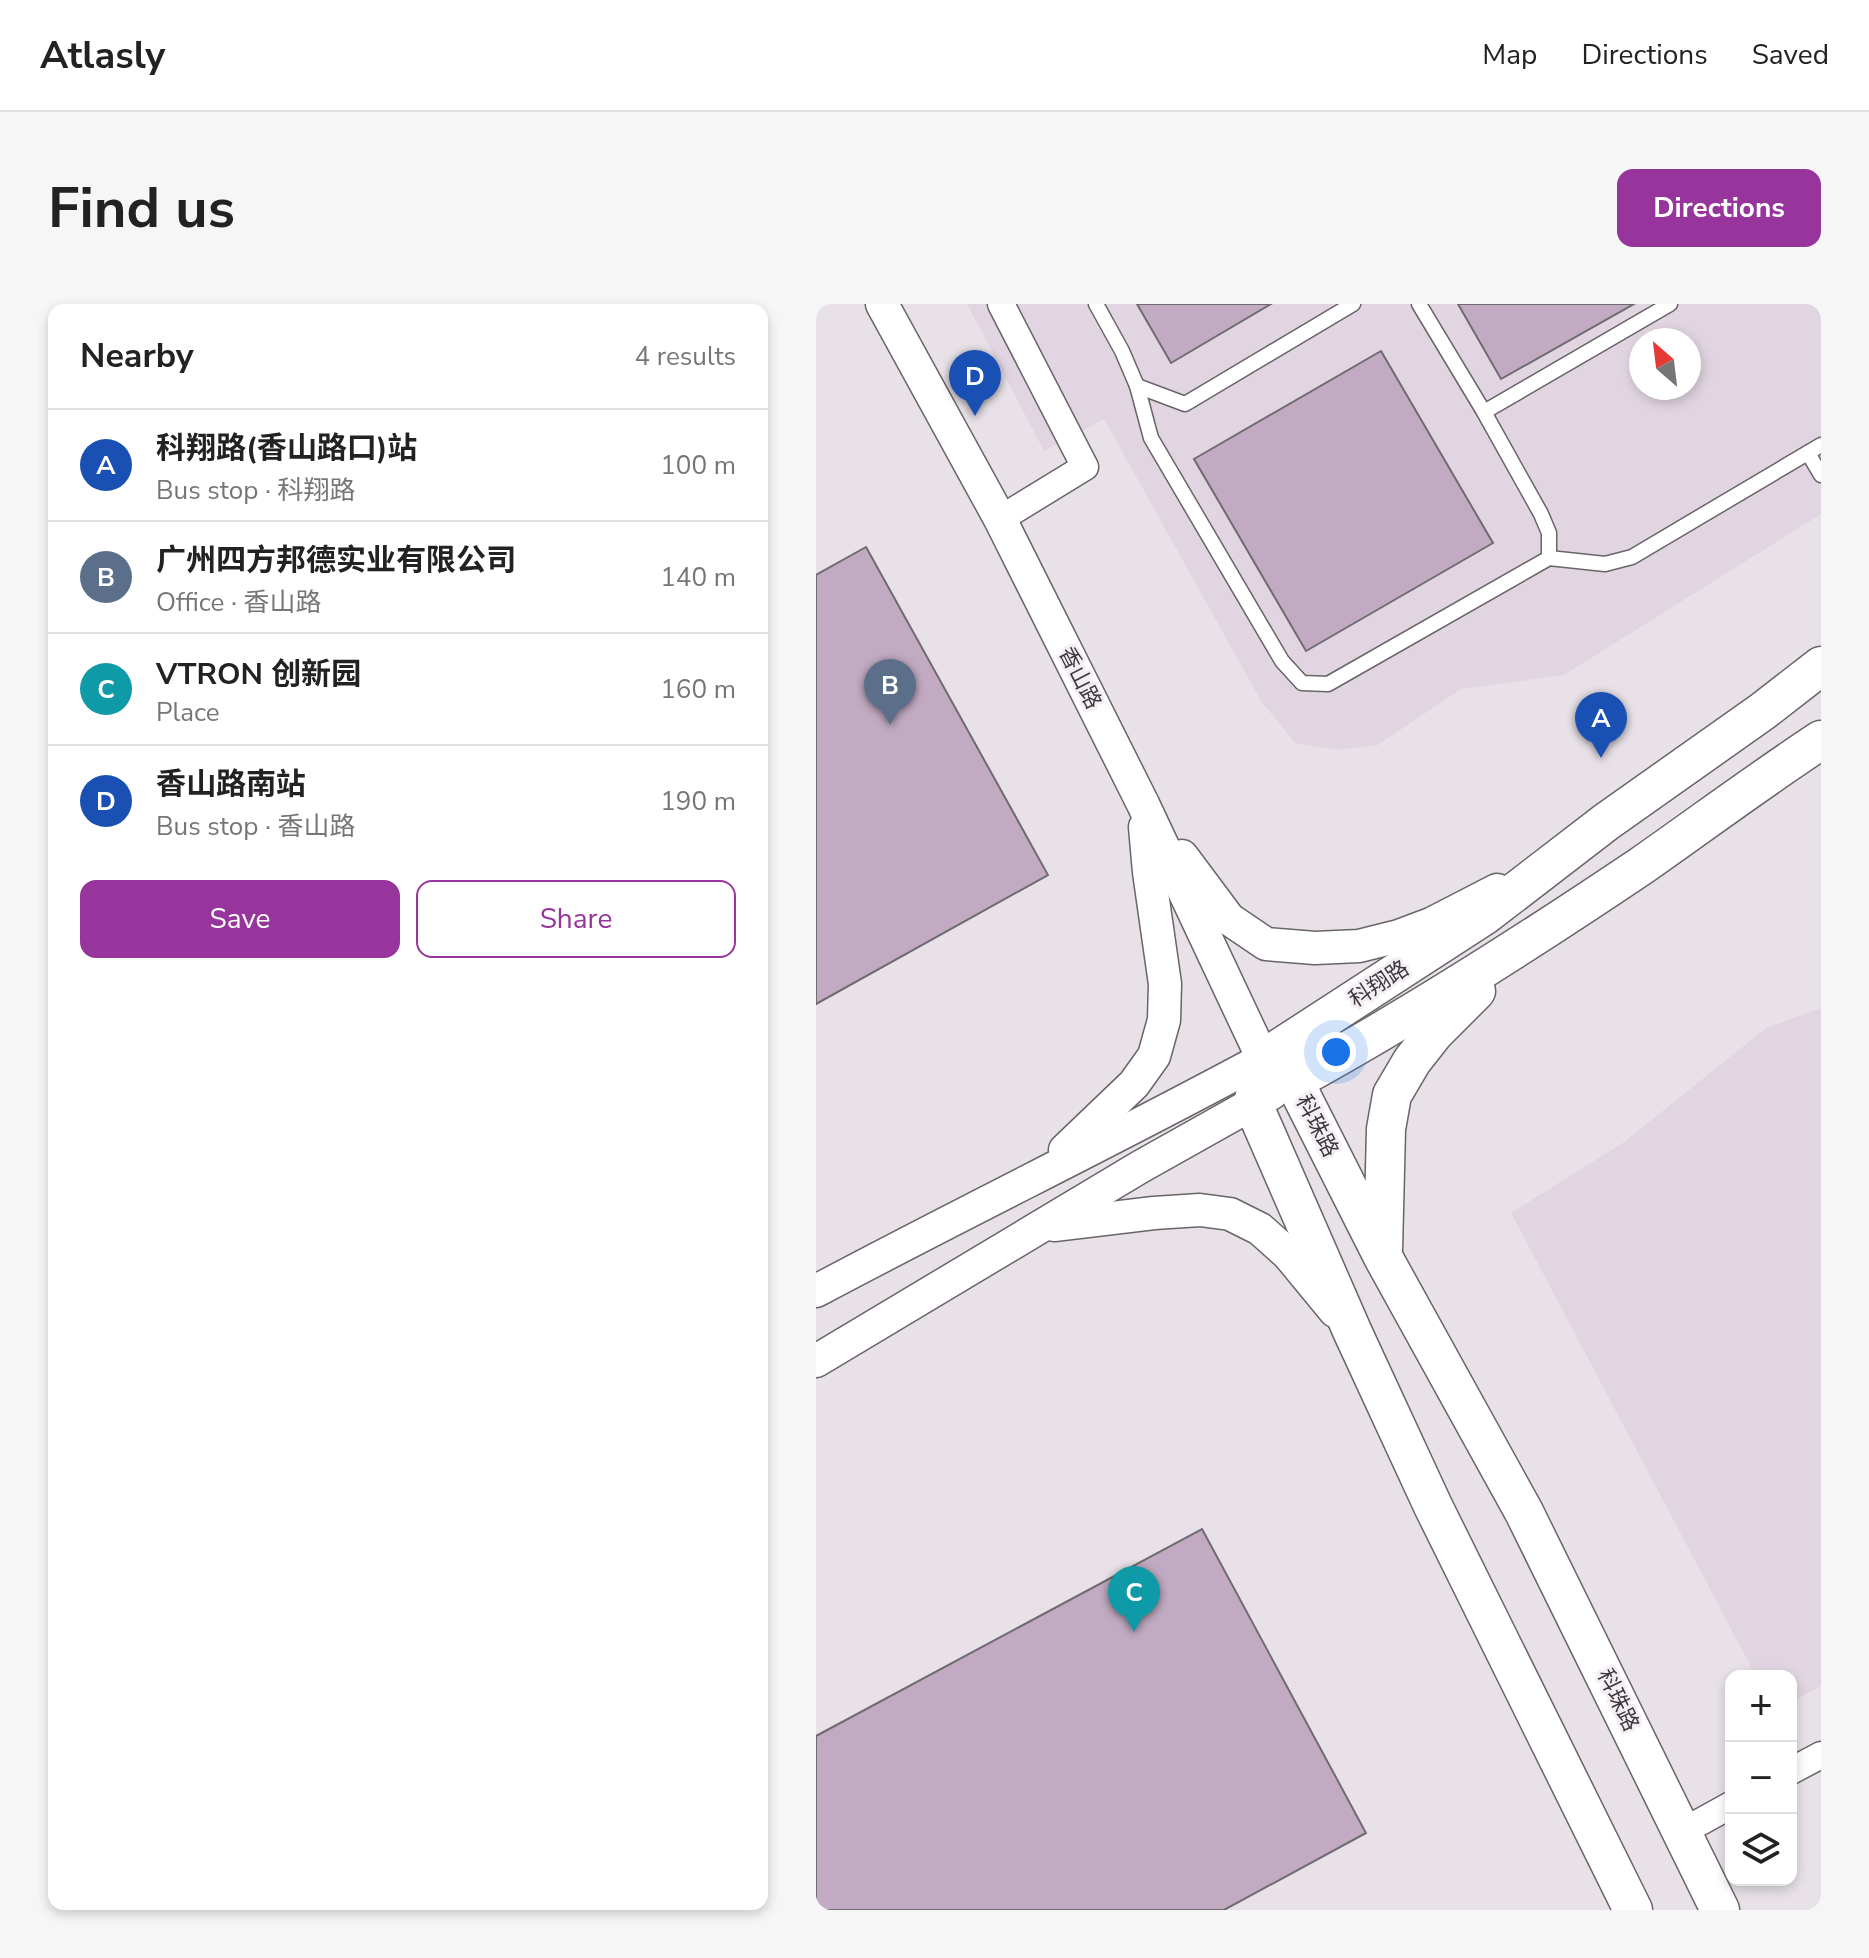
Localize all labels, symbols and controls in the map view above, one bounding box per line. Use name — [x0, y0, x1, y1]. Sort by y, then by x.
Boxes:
text: Atlasly — [40, 30, 165, 81]
text: Map — [1482, 36, 1537, 74]
text: Directions — [1581, 36, 1708, 74]
text: Saved — [1752, 36, 1829, 74]
button: Directions — [1617, 169, 1821, 247]
text: Find us — [48, 170, 235, 247]
north arrow — [1629, 328, 1701, 400]
text: Nearby — [80, 333, 194, 379]
text: 4 results — [635, 339, 736, 374]
pin: D — [949, 350, 1001, 416]
text: 科翔路(香山路口)站 — [156, 428, 417, 469]
text: A — [96, 448, 116, 483]
text: 100 m — [660, 448, 736, 483]
text: Bus stop · 科翔路 — [156, 473, 356, 508]
text: 广州四方邦德实业有限公司 — [156, 540, 516, 581]
text: B — [97, 560, 115, 595]
text: 140 m — [660, 560, 736, 595]
text: Office · 香山路 — [156, 585, 322, 620]
street label: 香山路 — [1052, 642, 1108, 714]
text: VTRON 创新园 — [156, 654, 361, 695]
pin: B — [864, 659, 916, 725]
text: C — [97, 672, 115, 707]
text: 160 m — [660, 672, 736, 707]
pin: A — [1575, 692, 1627, 758]
text: Place — [156, 695, 220, 730]
text: 香山路南站 — [156, 764, 306, 805]
text: D — [96, 784, 116, 819]
text: 190 m — [660, 784, 736, 819]
text: Bus stop · 香山路 — [156, 809, 356, 844]
button: Save — [80, 880, 400, 958]
button: Share — [416, 880, 736, 958]
street label: 科翔路 — [1343, 953, 1415, 1015]
your location — [1316, 1032, 1356, 1072]
street label: 科珠路 — [1289, 1090, 1345, 1162]
pin: C — [1108, 1566, 1160, 1632]
street label: 科珠路 — [1590, 1664, 1646, 1736]
map controls — [1725, 1670, 1797, 1886]
button: + — [1725, 1670, 1797, 1742]
button: − — [1725, 1742, 1797, 1814]
button: layers — [1725, 1814, 1797, 1886]

